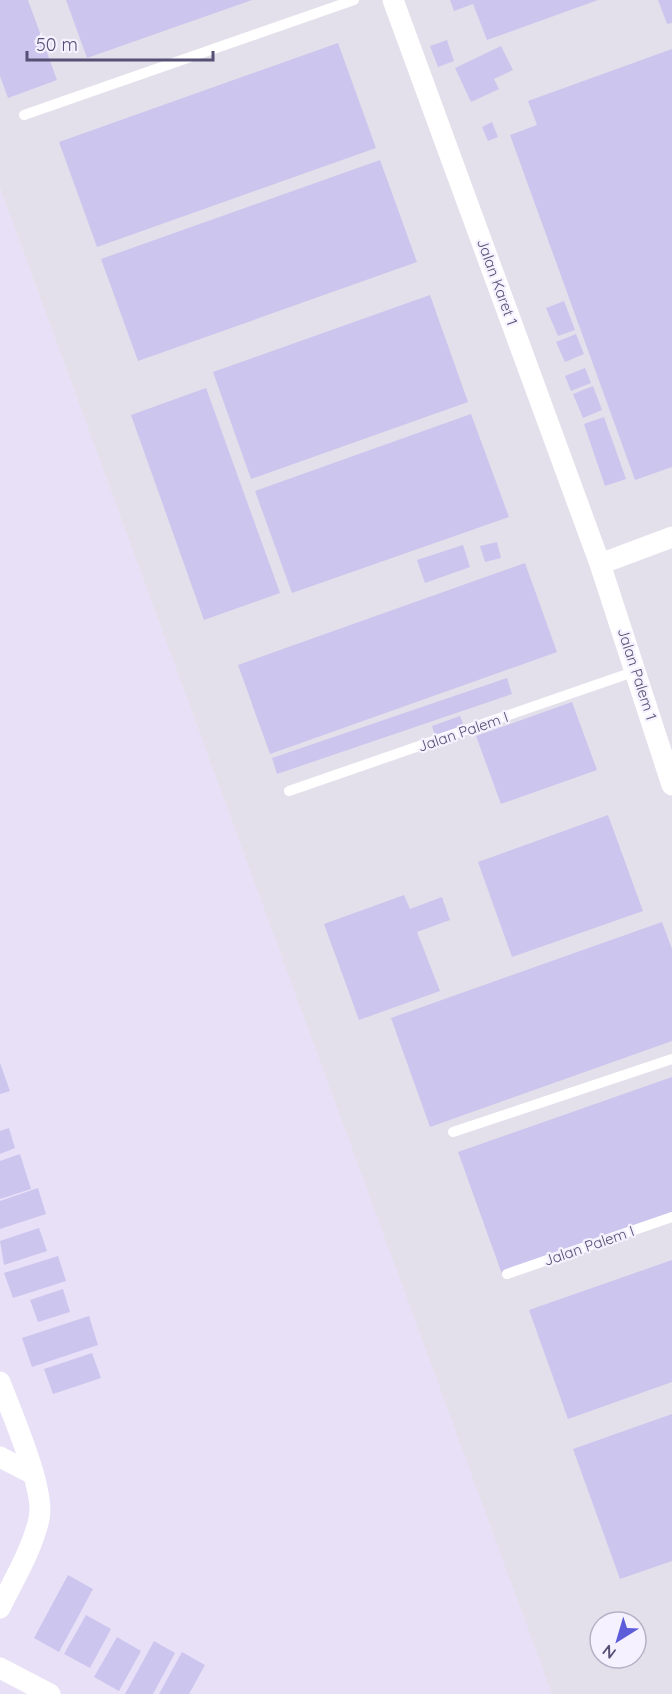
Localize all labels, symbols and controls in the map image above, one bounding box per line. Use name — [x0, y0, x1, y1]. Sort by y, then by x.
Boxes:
scale bar — [27, 24, 213, 62]
text: 50 m — [36, 33, 78, 56]
street label: Jalan Karet 1 — [473, 236, 522, 328]
street label: Jalan Palem 1 — [614, 625, 661, 722]
street label: Jalan Palem I — [415, 707, 510, 756]
street label: Jalan Palem I — [541, 1221, 636, 1270]
north arrow — [588, 1610, 648, 1670]
text: N — [598, 1640, 620, 1664]

